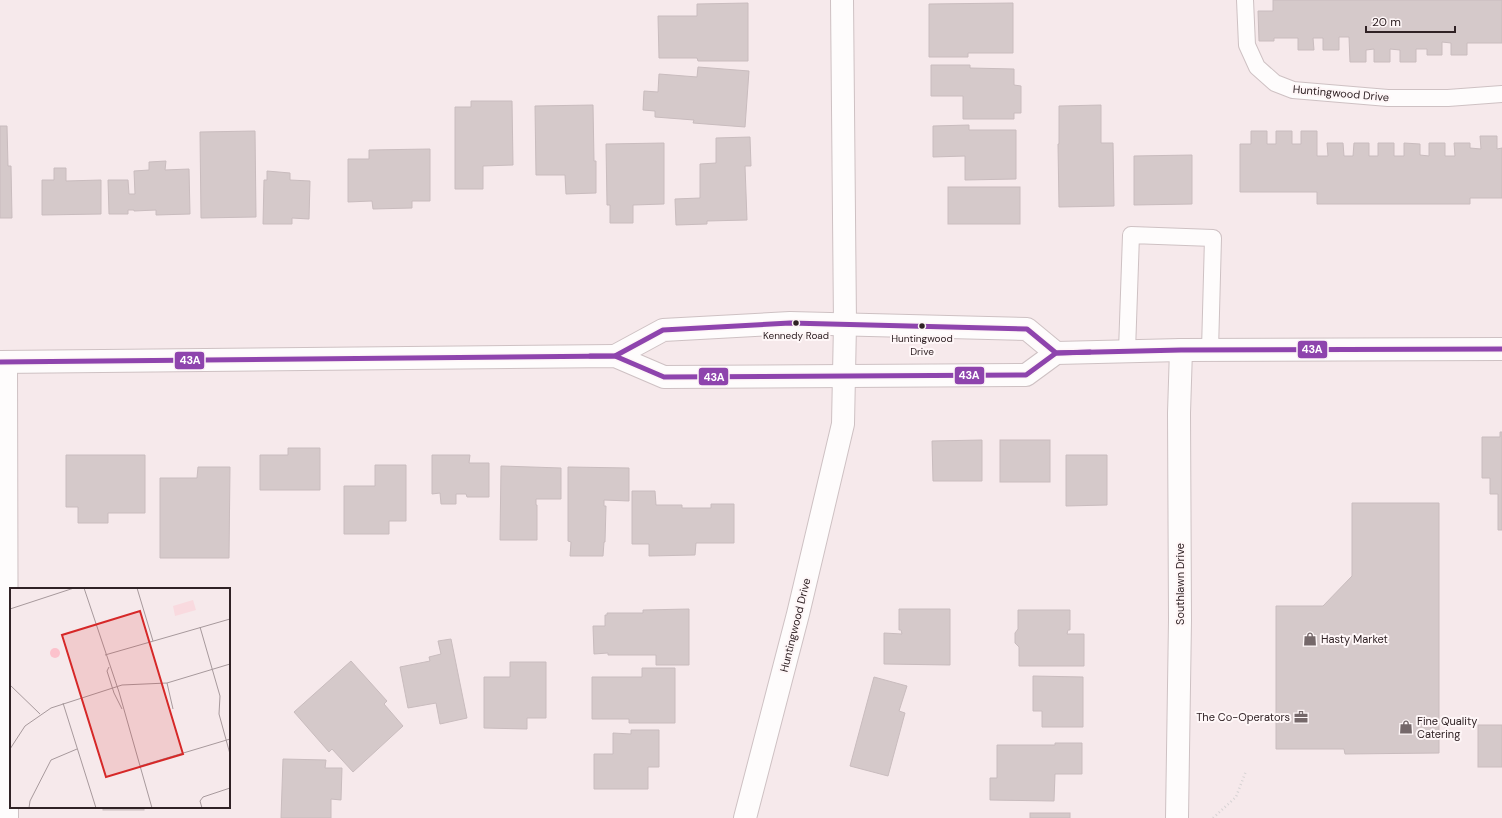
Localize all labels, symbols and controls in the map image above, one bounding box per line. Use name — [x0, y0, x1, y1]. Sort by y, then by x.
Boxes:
scale bar — [1366, 8, 1455, 34]
text: 20 m — [1372, 14, 1401, 30]
street label: Huntingwood Drive — [1292, 82, 1390, 104]
marker: Kennedy Road — [791, 318, 801, 328]
marker: Huntingwood Drive — [917, 321, 927, 331]
place label: Kennedy Road — [763, 329, 829, 342]
place label: Huntingwood Drive — [891, 332, 953, 358]
line badge: 43A — [1297, 340, 1328, 359]
text: 43A — [1301, 342, 1323, 356]
line badge: 43A — [174, 351, 205, 370]
text: 43A — [179, 353, 201, 367]
line badge: 43A — [954, 366, 985, 385]
line badge: 43A — [698, 367, 729, 386]
text: 43A — [958, 368, 980, 382]
text: 43A — [703, 370, 725, 384]
street label: Southlawn Drive — [1173, 543, 1187, 625]
street label: Huntingwood Drive — [777, 576, 813, 674]
inset map — [10, 588, 230, 808]
shop icon: Hasty Market — [1302, 631, 1318, 647]
place label: Hasty Market — [1321, 632, 1388, 646]
office icon: The Co-Operators — [1293, 709, 1309, 725]
place label: The Co-Operators — [1196, 710, 1290, 724]
place label: Fine Quality Catering — [1417, 714, 1477, 741]
shop icon: Fine Quality Catering — [1398, 719, 1414, 735]

